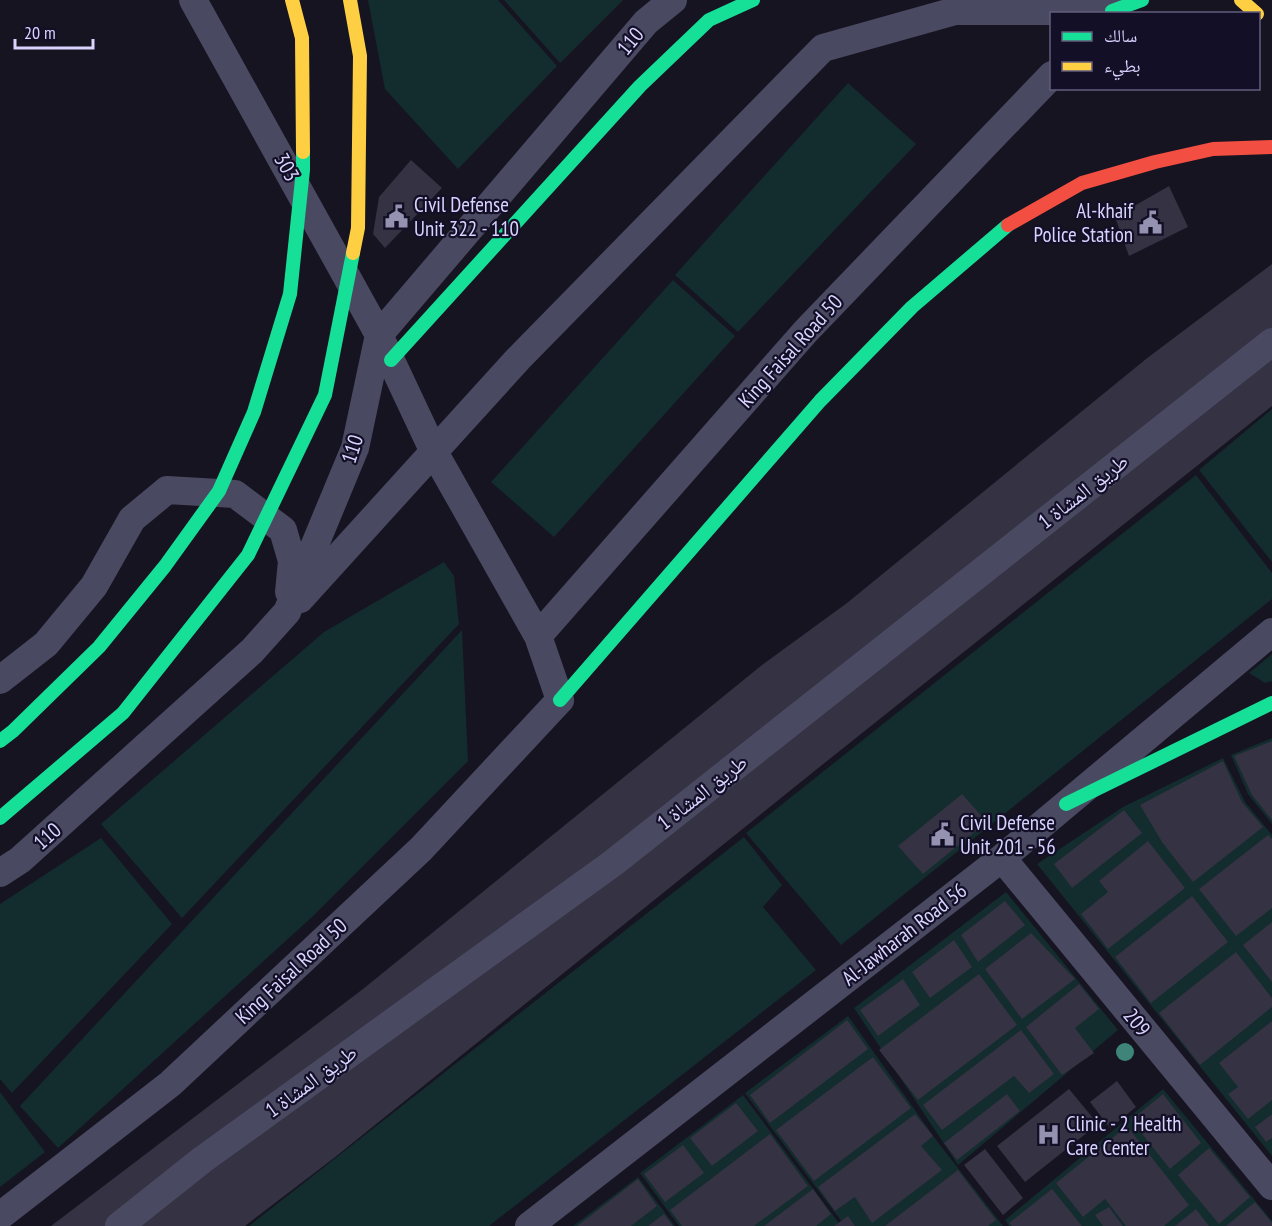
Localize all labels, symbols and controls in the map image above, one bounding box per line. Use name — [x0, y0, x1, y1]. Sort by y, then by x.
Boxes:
scale bar — [15, 12, 93, 50]
legend — [1050, 12, 1260, 90]
text: 20 m — [24, 21, 56, 44]
street label: 110 — [611, 21, 649, 61]
text: سالك — [1104, 24, 1137, 47]
text: بطيء — [1104, 54, 1141, 81]
street label: 303 — [268, 148, 306, 186]
place label: Civil Defense Unit 322 - 110 — [414, 191, 519, 242]
place label: Al-khaif Police Station — [1034, 197, 1134, 248]
public building icon: Civil Defense Unit 322 - 110 — [383, 203, 409, 229]
public building icon: Al-khaif Police Station — [1138, 209, 1164, 235]
street label: King Faisal Road 50 — [732, 289, 848, 413]
street label: 110 — [335, 431, 369, 467]
street label: طريق المشاة 1 — [1032, 447, 1134, 535]
street label: طريق المشاة 1 — [651, 748, 753, 836]
place label: Civil Defense Unit 201 - 56 — [960, 809, 1056, 860]
street label: 110 — [27, 816, 67, 856]
public building icon: Civil Defense Unit 201 - 56 — [929, 821, 955, 847]
street label: Al-Jawharah Road 56 — [836, 877, 972, 991]
street label: King Faisal Road 50 — [229, 912, 353, 1030]
street label: 209 — [1118, 1002, 1156, 1042]
street label: طريق المشاة 1 — [260, 1039, 362, 1123]
place label: Clinic - 2 Health Care Center — [1066, 1110, 1181, 1161]
hospital icon: Clinic - 2 Health Care Center — [1035, 1122, 1061, 1148]

